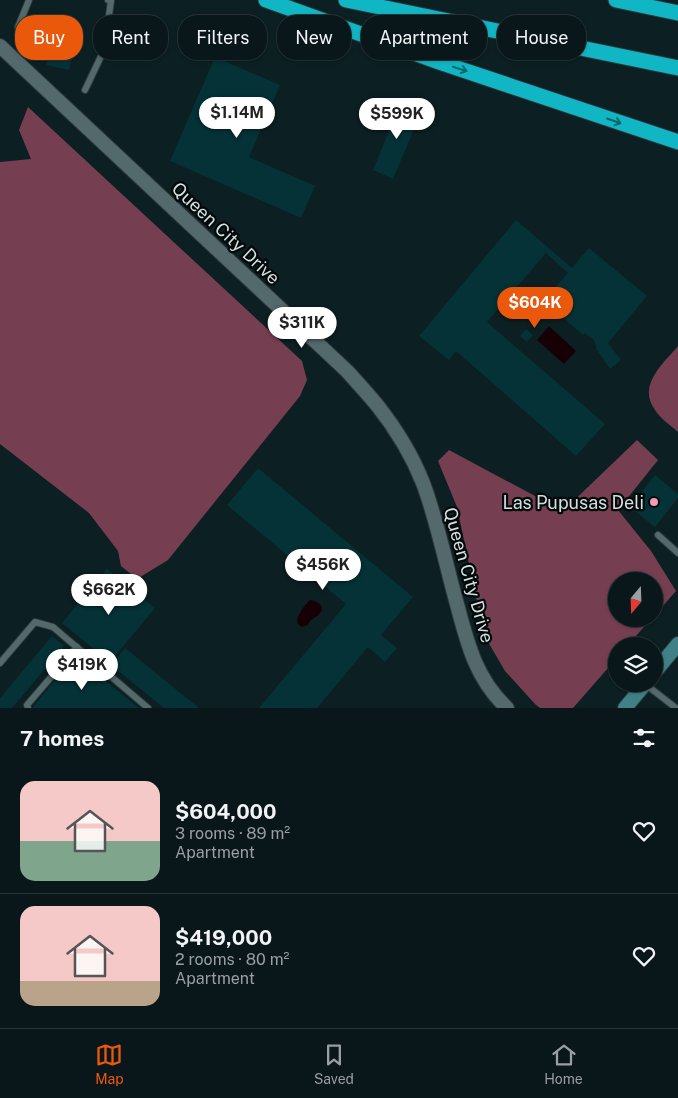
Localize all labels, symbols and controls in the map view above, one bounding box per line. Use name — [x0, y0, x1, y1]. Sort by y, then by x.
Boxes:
chip: Buy — [15, 15, 83, 60]
chip: Rent — [93, 15, 168, 60]
chip: Filters — [178, 15, 267, 60]
chip: New — [277, 15, 351, 60]
chip: Apartment — [361, 15, 487, 60]
chip: House — [497, 15, 586, 60]
one-way arrow — [452, 65, 467, 74]
pin: $1.14M — [196, 96, 278, 139]
pin: $599K — [362, 98, 432, 140]
text: $1.14M — [210, 103, 264, 122]
text: $599K — [370, 104, 424, 123]
one-way arrow — [606, 116, 622, 126]
street label: Queen City Drive — [168, 178, 284, 288]
pin: $604K — [500, 286, 570, 329]
text: $604K — [508, 293, 562, 312]
pin: $311K — [267, 306, 337, 349]
text: $311K — [279, 313, 325, 332]
place label: Las Pupusas Deli — [503, 492, 644, 513]
marker: Las Pupusas Deli — [648, 496, 660, 508]
street label: Queen City Drive — [440, 505, 498, 645]
pin: $456K — [288, 548, 358, 591]
text: $456K — [296, 555, 350, 574]
north arrow — [608, 572, 662, 628]
map controls — [608, 572, 663, 692]
pin: $662K — [74, 574, 144, 616]
text: $662K — [82, 580, 136, 599]
button: layers — [608, 637, 663, 692]
pin: $419K — [47, 648, 117, 691]
text: $419K — [57, 655, 107, 674]
icon: filters — [630, 724, 658, 752]
text: 7 homes — [20, 726, 104, 751]
text: $604,000 — [175, 799, 277, 824]
icon: home — [60, 801, 120, 861]
icon: heart — [630, 817, 658, 845]
text: 3 rooms · 89 m² — [175, 824, 290, 843]
text: Apartment — [175, 843, 255, 862]
text: $419,000 — [175, 925, 272, 950]
icon: home — [60, 926, 120, 986]
icon: heart — [630, 942, 658, 970]
text: 2 rooms · 80 m² — [175, 950, 289, 969]
text: Apartment — [175, 969, 255, 988]
tab: Map — [95, 1041, 124, 1087]
tab: Saved — [314, 1041, 354, 1087]
tab: Home — [544, 1041, 583, 1087]

